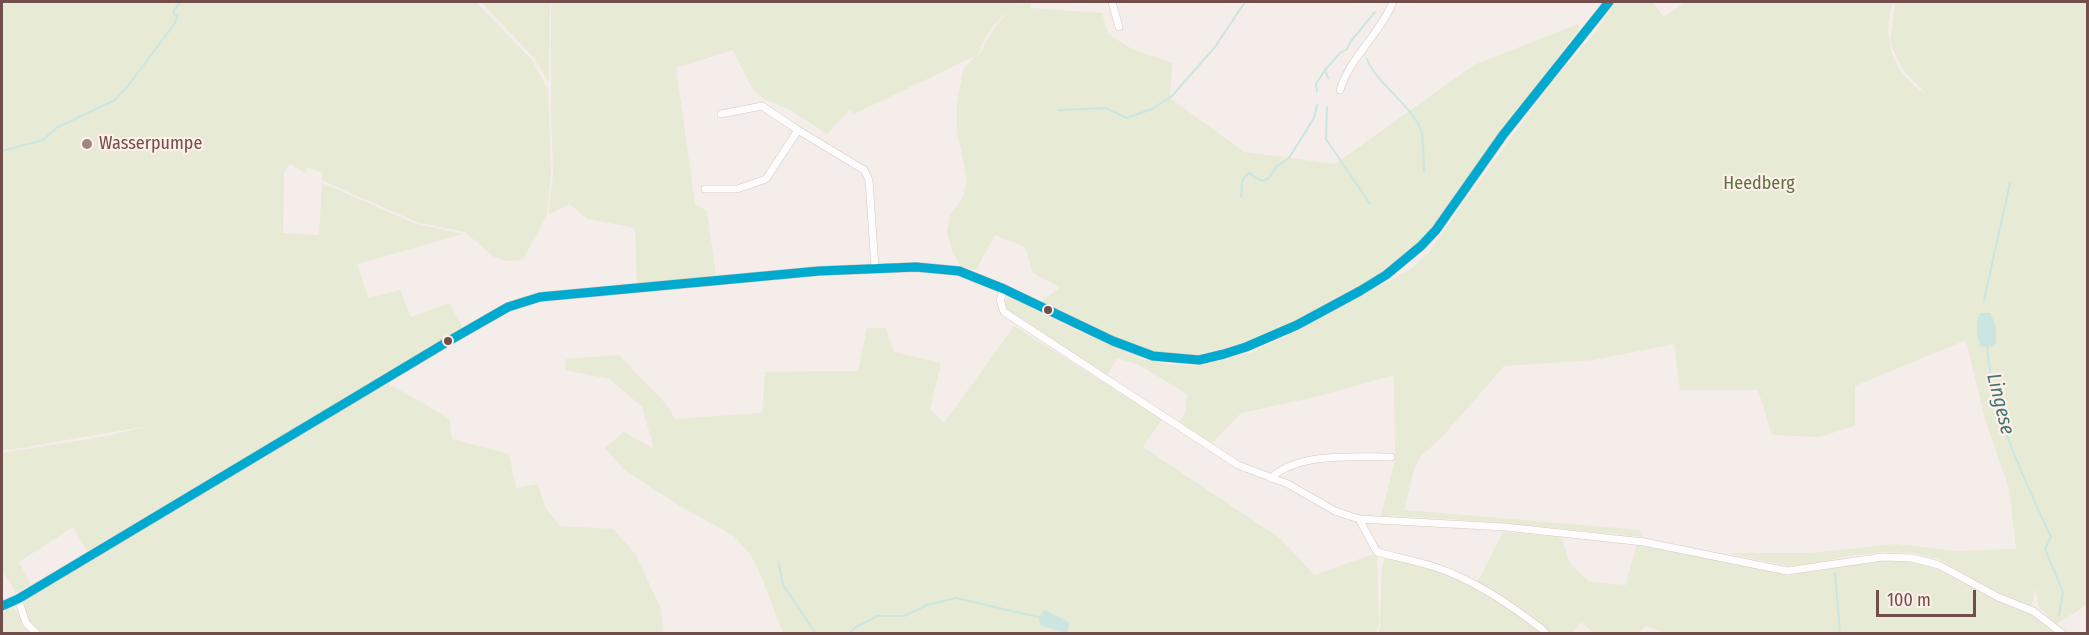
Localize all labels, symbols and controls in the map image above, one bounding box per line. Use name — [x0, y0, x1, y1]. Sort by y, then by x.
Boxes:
place label: Wasserpumpe — [99, 133, 202, 155]
marker: Wasserpumpe — [80, 137, 94, 151]
park label: Heedberg — [1723, 173, 1795, 195]
unlabelled marker — [1042, 304, 1054, 316]
unlabelled marker — [442, 335, 454, 347]
water label: Lingese — [1981, 371, 2019, 437]
scale bar — [1879, 578, 1980, 616]
text: 100 m — [1887, 589, 1931, 611]

